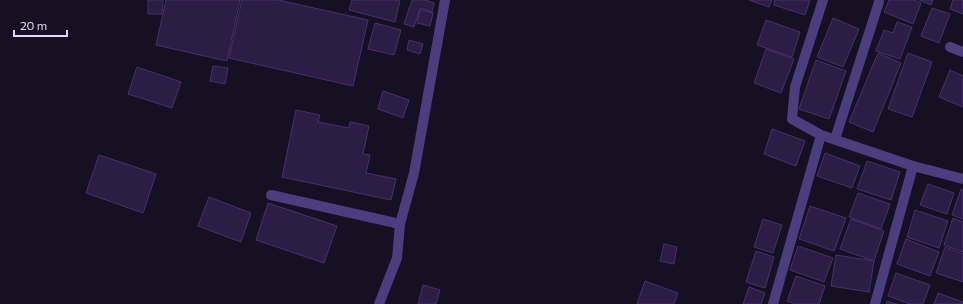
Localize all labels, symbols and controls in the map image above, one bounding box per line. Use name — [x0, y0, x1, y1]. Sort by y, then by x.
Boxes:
scale bar — [14, 12, 67, 38]
text: 20 m — [20, 18, 47, 32]

